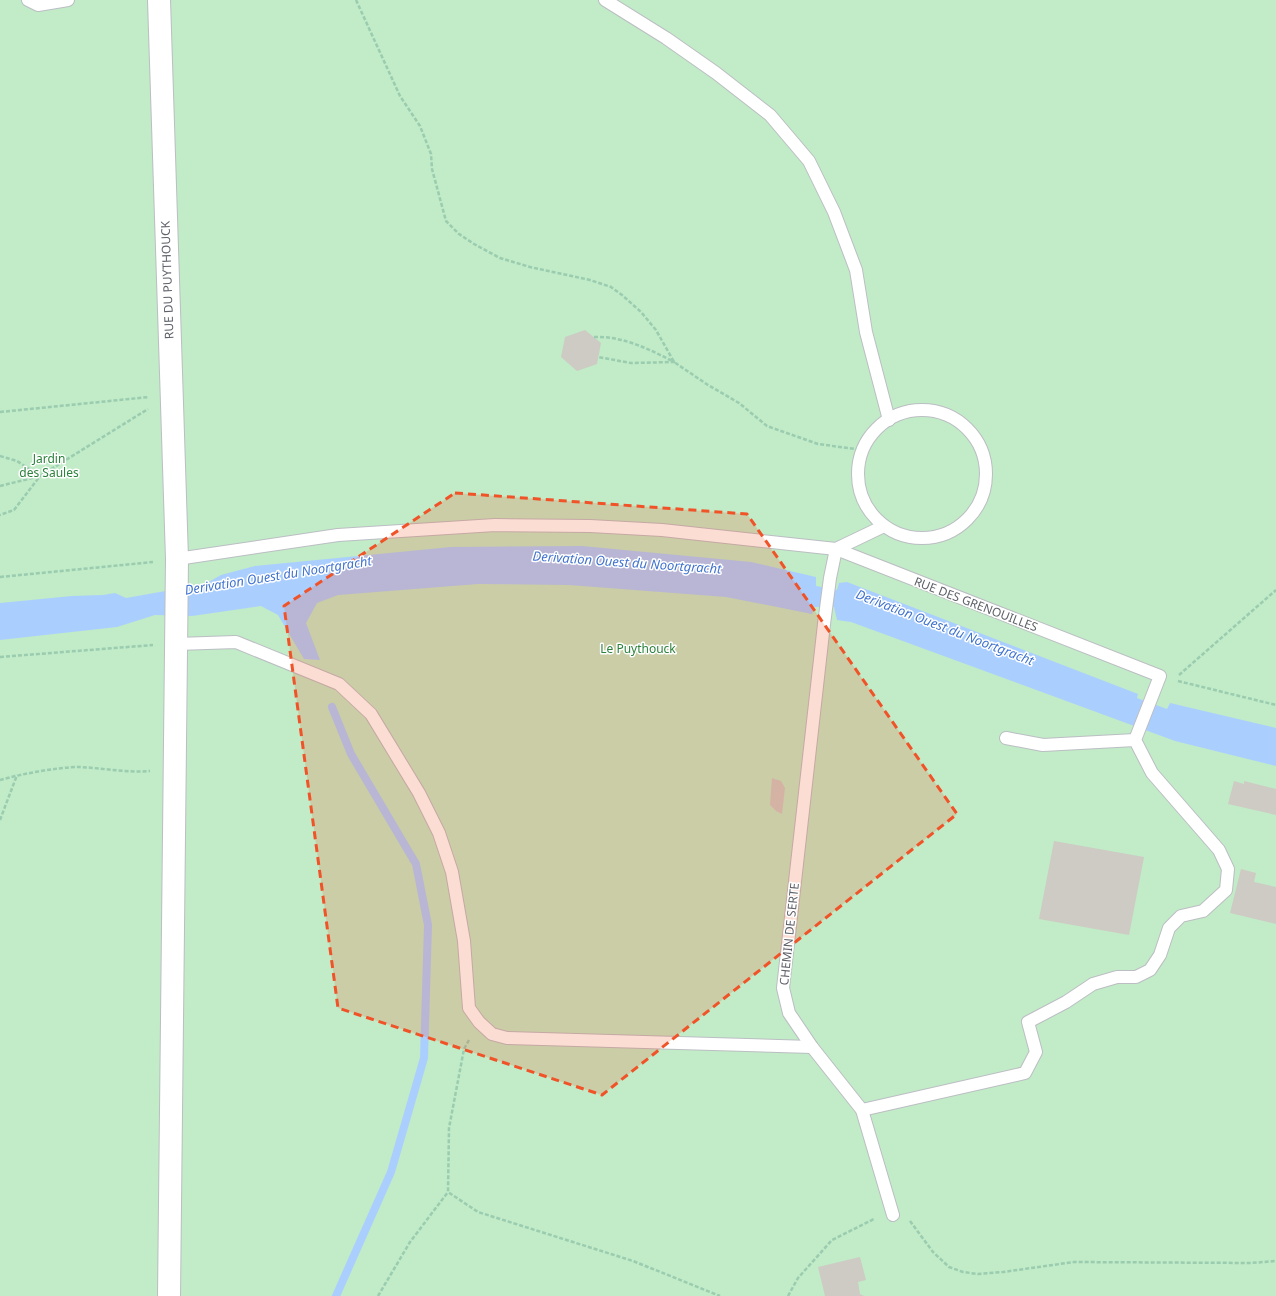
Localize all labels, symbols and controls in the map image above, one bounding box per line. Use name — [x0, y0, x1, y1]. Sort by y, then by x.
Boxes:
street label: RUE DU PUYTHOUCK — [156, 220, 178, 339]
park label: Jardin des Saules — [19, 450, 79, 481]
water label: Derivation Ouest du Noortgracht — [532, 546, 723, 578]
water label: Derivation Ouest du Noortgracht — [183, 551, 373, 599]
street label: RUE DES GRENOUILLES — [912, 573, 1041, 636]
water label: Derivation Ouest du Noortgracht — [854, 585, 1037, 670]
park label: Le Puythouck — [600, 640, 676, 657]
street label: CHEMIN DE SERTE — [775, 882, 803, 986]

